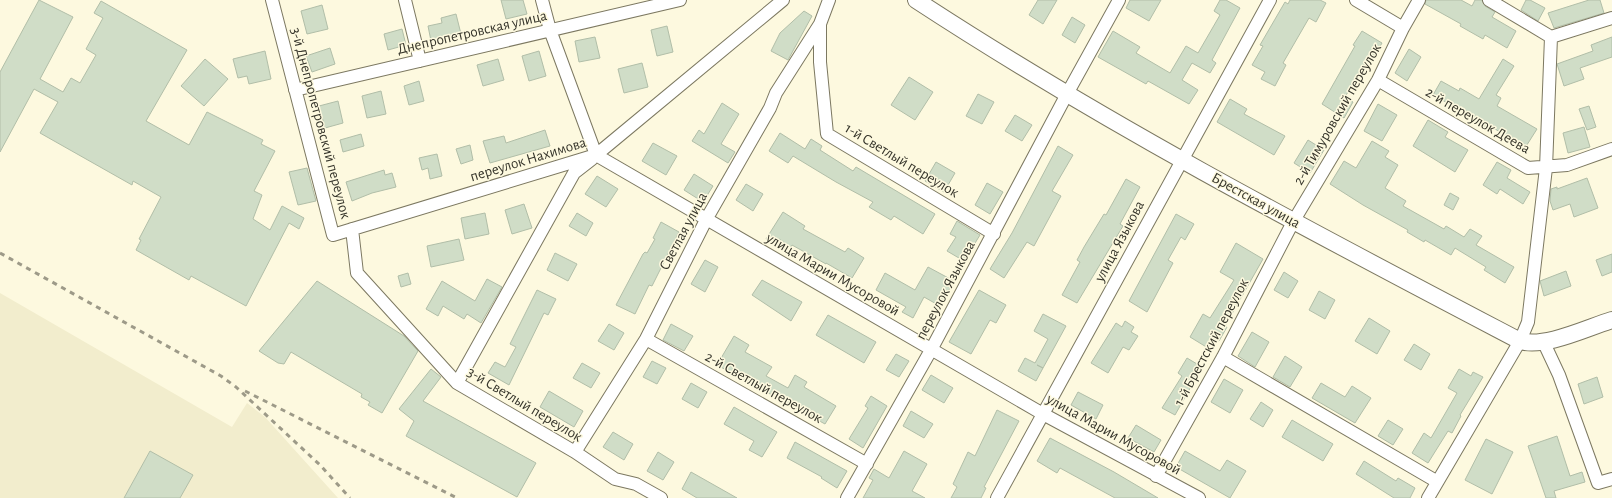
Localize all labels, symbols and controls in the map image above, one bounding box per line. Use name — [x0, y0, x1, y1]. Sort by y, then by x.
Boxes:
street label: Днепропетровская улица — [396, 8, 549, 57]
street label: 3-й Днепропетровский переулок — [288, 26, 353, 221]
street label: 2-й Тимуровский переулок — [1291, 41, 1384, 187]
street label: 2-й переулок Деева — [1423, 84, 1533, 156]
street label: 1-й Светлый переулок — [842, 121, 961, 200]
street label: переулок Нахимова — [468, 135, 588, 184]
street label: Брестская улица — [1209, 170, 1303, 231]
street label: Светлая улица — [657, 190, 710, 273]
street label: улица Языкова — [1091, 198, 1147, 285]
street label: улица Марии Мусоровой — [763, 230, 902, 319]
street label: переулок Языкова — [913, 238, 978, 342]
street label: 1-й Брестский переулок — [1172, 276, 1251, 408]
street label: 2-й Светлый переулок — [703, 349, 825, 426]
street label: 3-й Светлый переулок — [465, 364, 585, 445]
street label: улица Марии Мусоровой — [1043, 391, 1184, 478]

